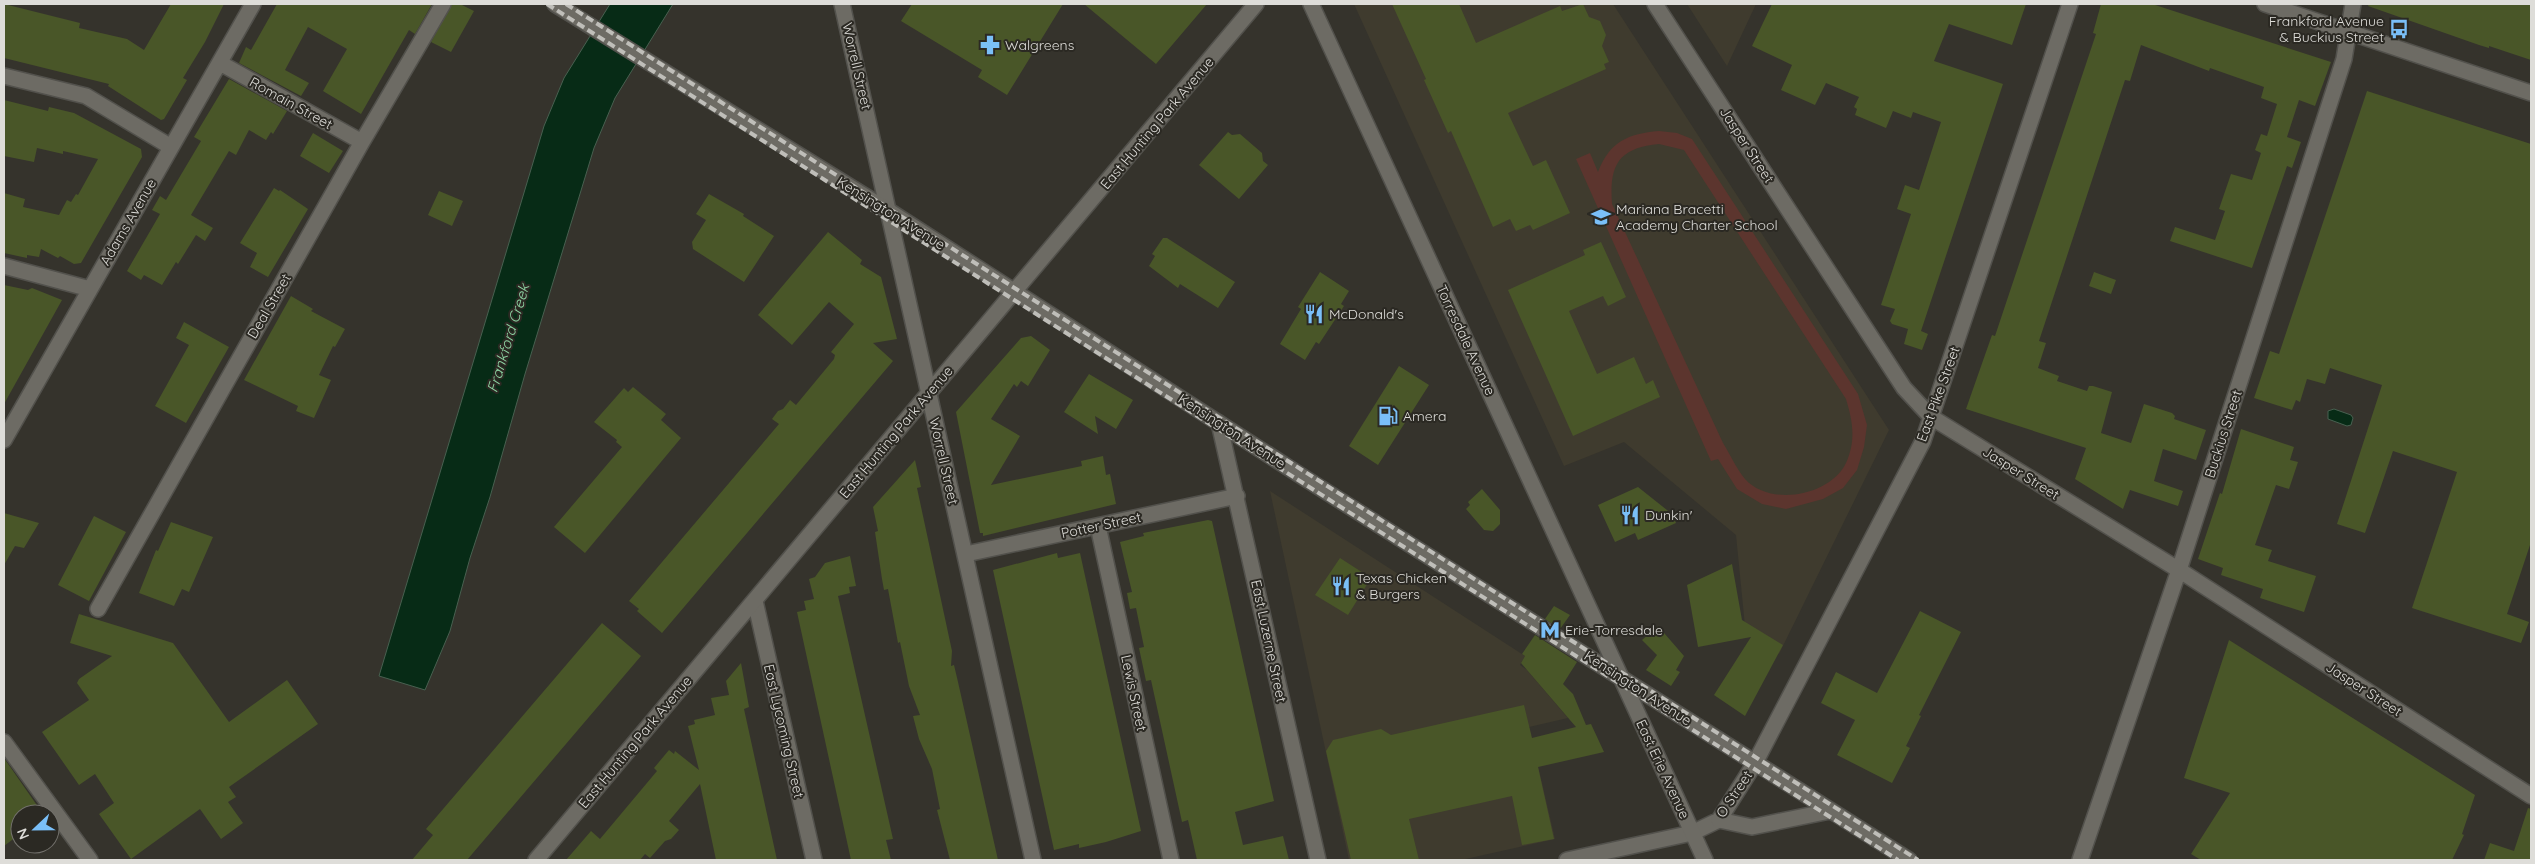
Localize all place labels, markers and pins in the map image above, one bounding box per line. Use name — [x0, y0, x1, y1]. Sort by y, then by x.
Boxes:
place label: Frankford Avenue & Buckius Street — [2269, 12, 2384, 46]
bus stop icon: Frankford Avenue & Buckius Street — [2388, 18, 2410, 40]
pharmacy icon: Walgreens — [979, 34, 1001, 56]
place label: Walgreens — [1005, 36, 1074, 54]
place label: Mariana Bracetti Academy Charter School — [1616, 200, 1778, 234]
school or university icon: Mariana Bracetti Academy Charter School — [1590, 206, 1612, 228]
restaurant icon: McDonald's — [1303, 303, 1325, 325]
place label: McDonald's — [1329, 305, 1404, 323]
fuel station icon: Amera — [1377, 405, 1399, 427]
place label: Amera — [1403, 407, 1446, 425]
restaurant icon: Dunkin' — [1619, 504, 1641, 526]
place label: Dunkin' — [1645, 506, 1693, 524]
place label: Texas Chicken & Burgers — [1356, 569, 1447, 603]
restaurant icon: Texas Chicken & Burgers — [1330, 575, 1352, 597]
metro station icon: Erie-Torresdale — [1539, 619, 1561, 641]
place label: Erie-Torresdale — [1565, 621, 1663, 639]

